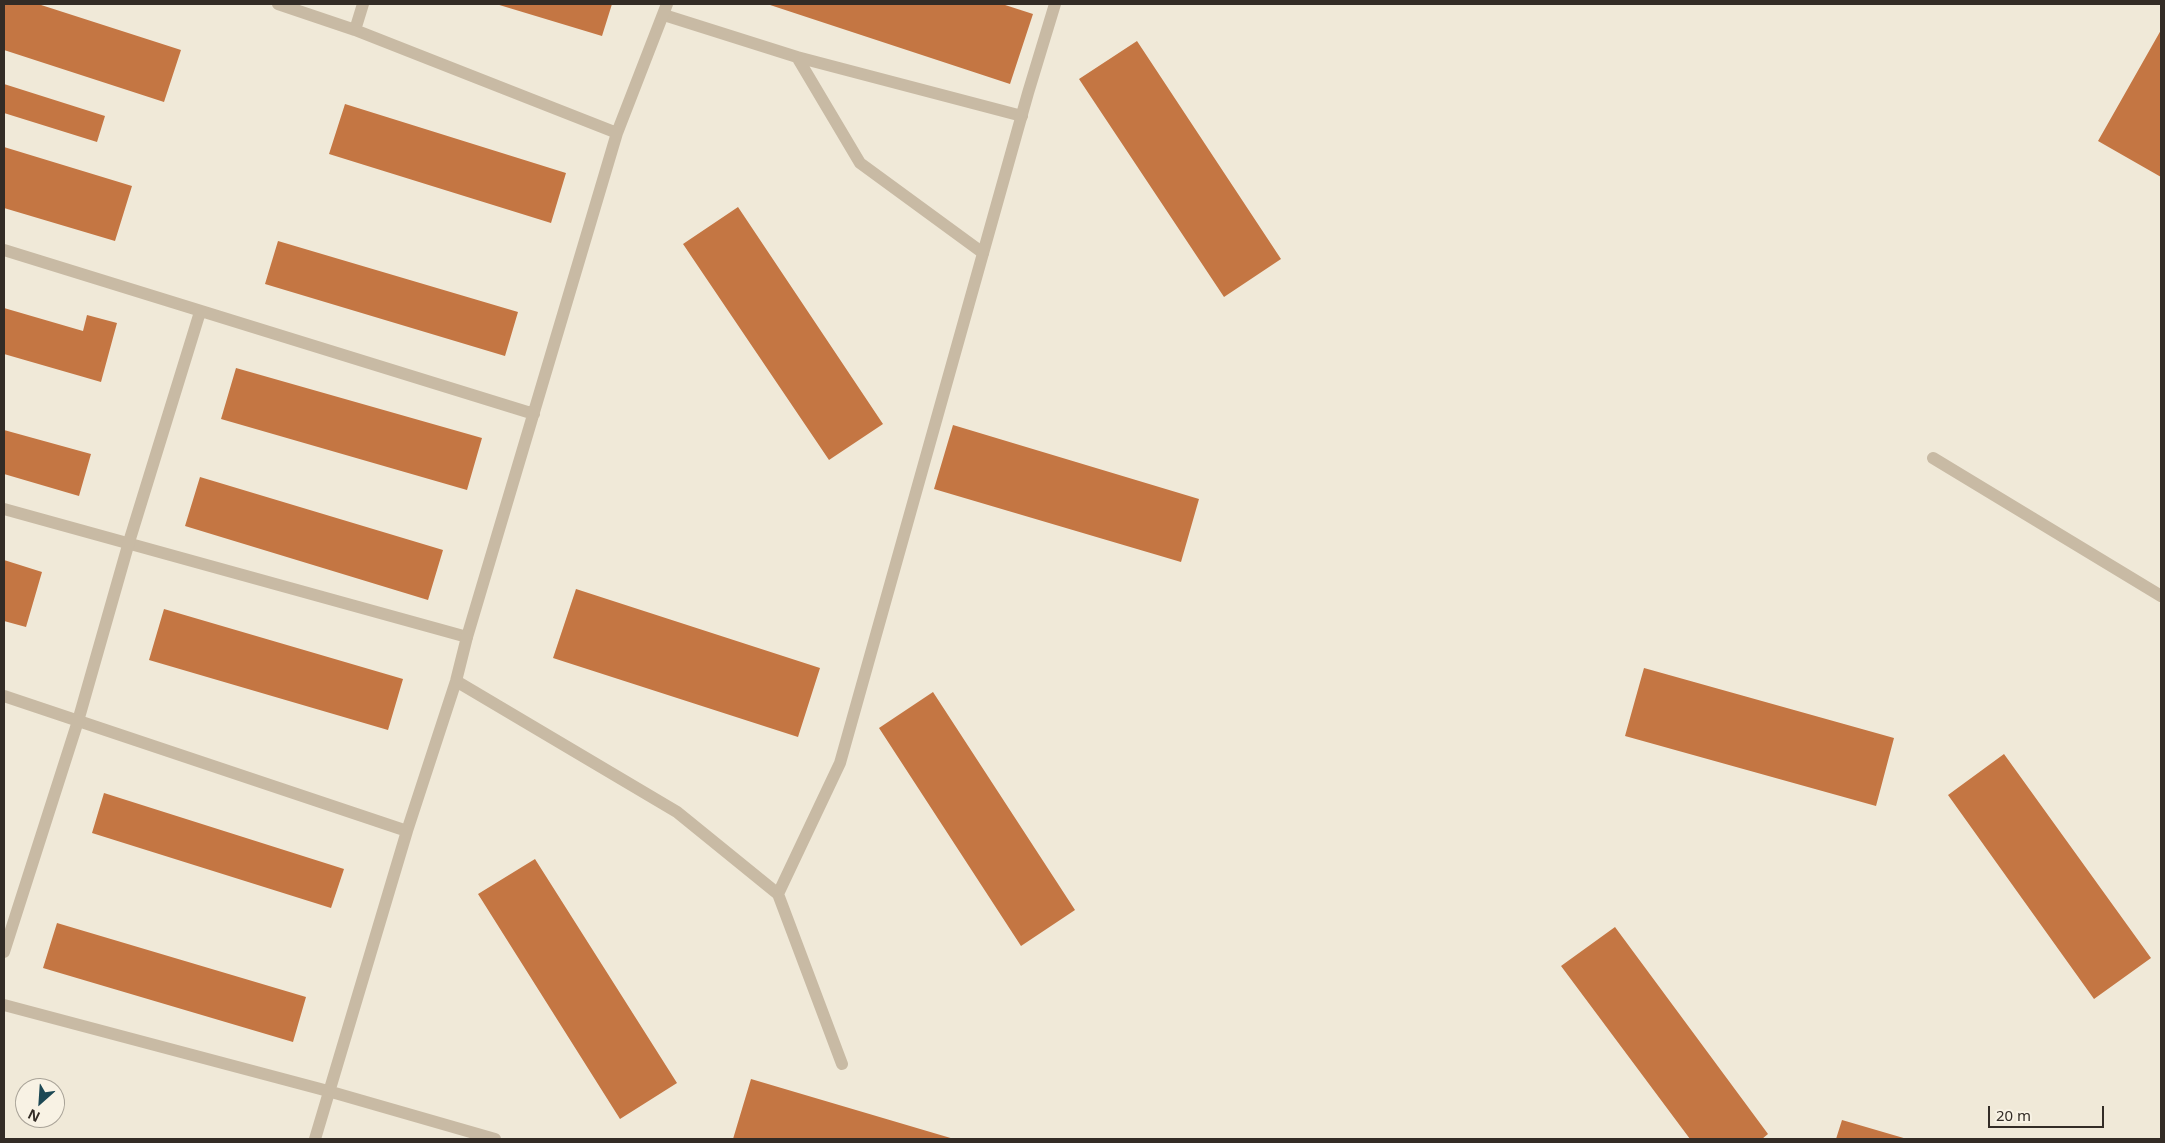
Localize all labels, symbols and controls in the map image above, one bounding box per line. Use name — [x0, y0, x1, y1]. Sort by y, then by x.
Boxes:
north arrow — [15, 1078, 65, 1128]
scale bar — [1990, 1096, 2106, 1128]
text: N — [24, 1105, 43, 1127]
text: 20 m — [1996, 1105, 2031, 1125]

